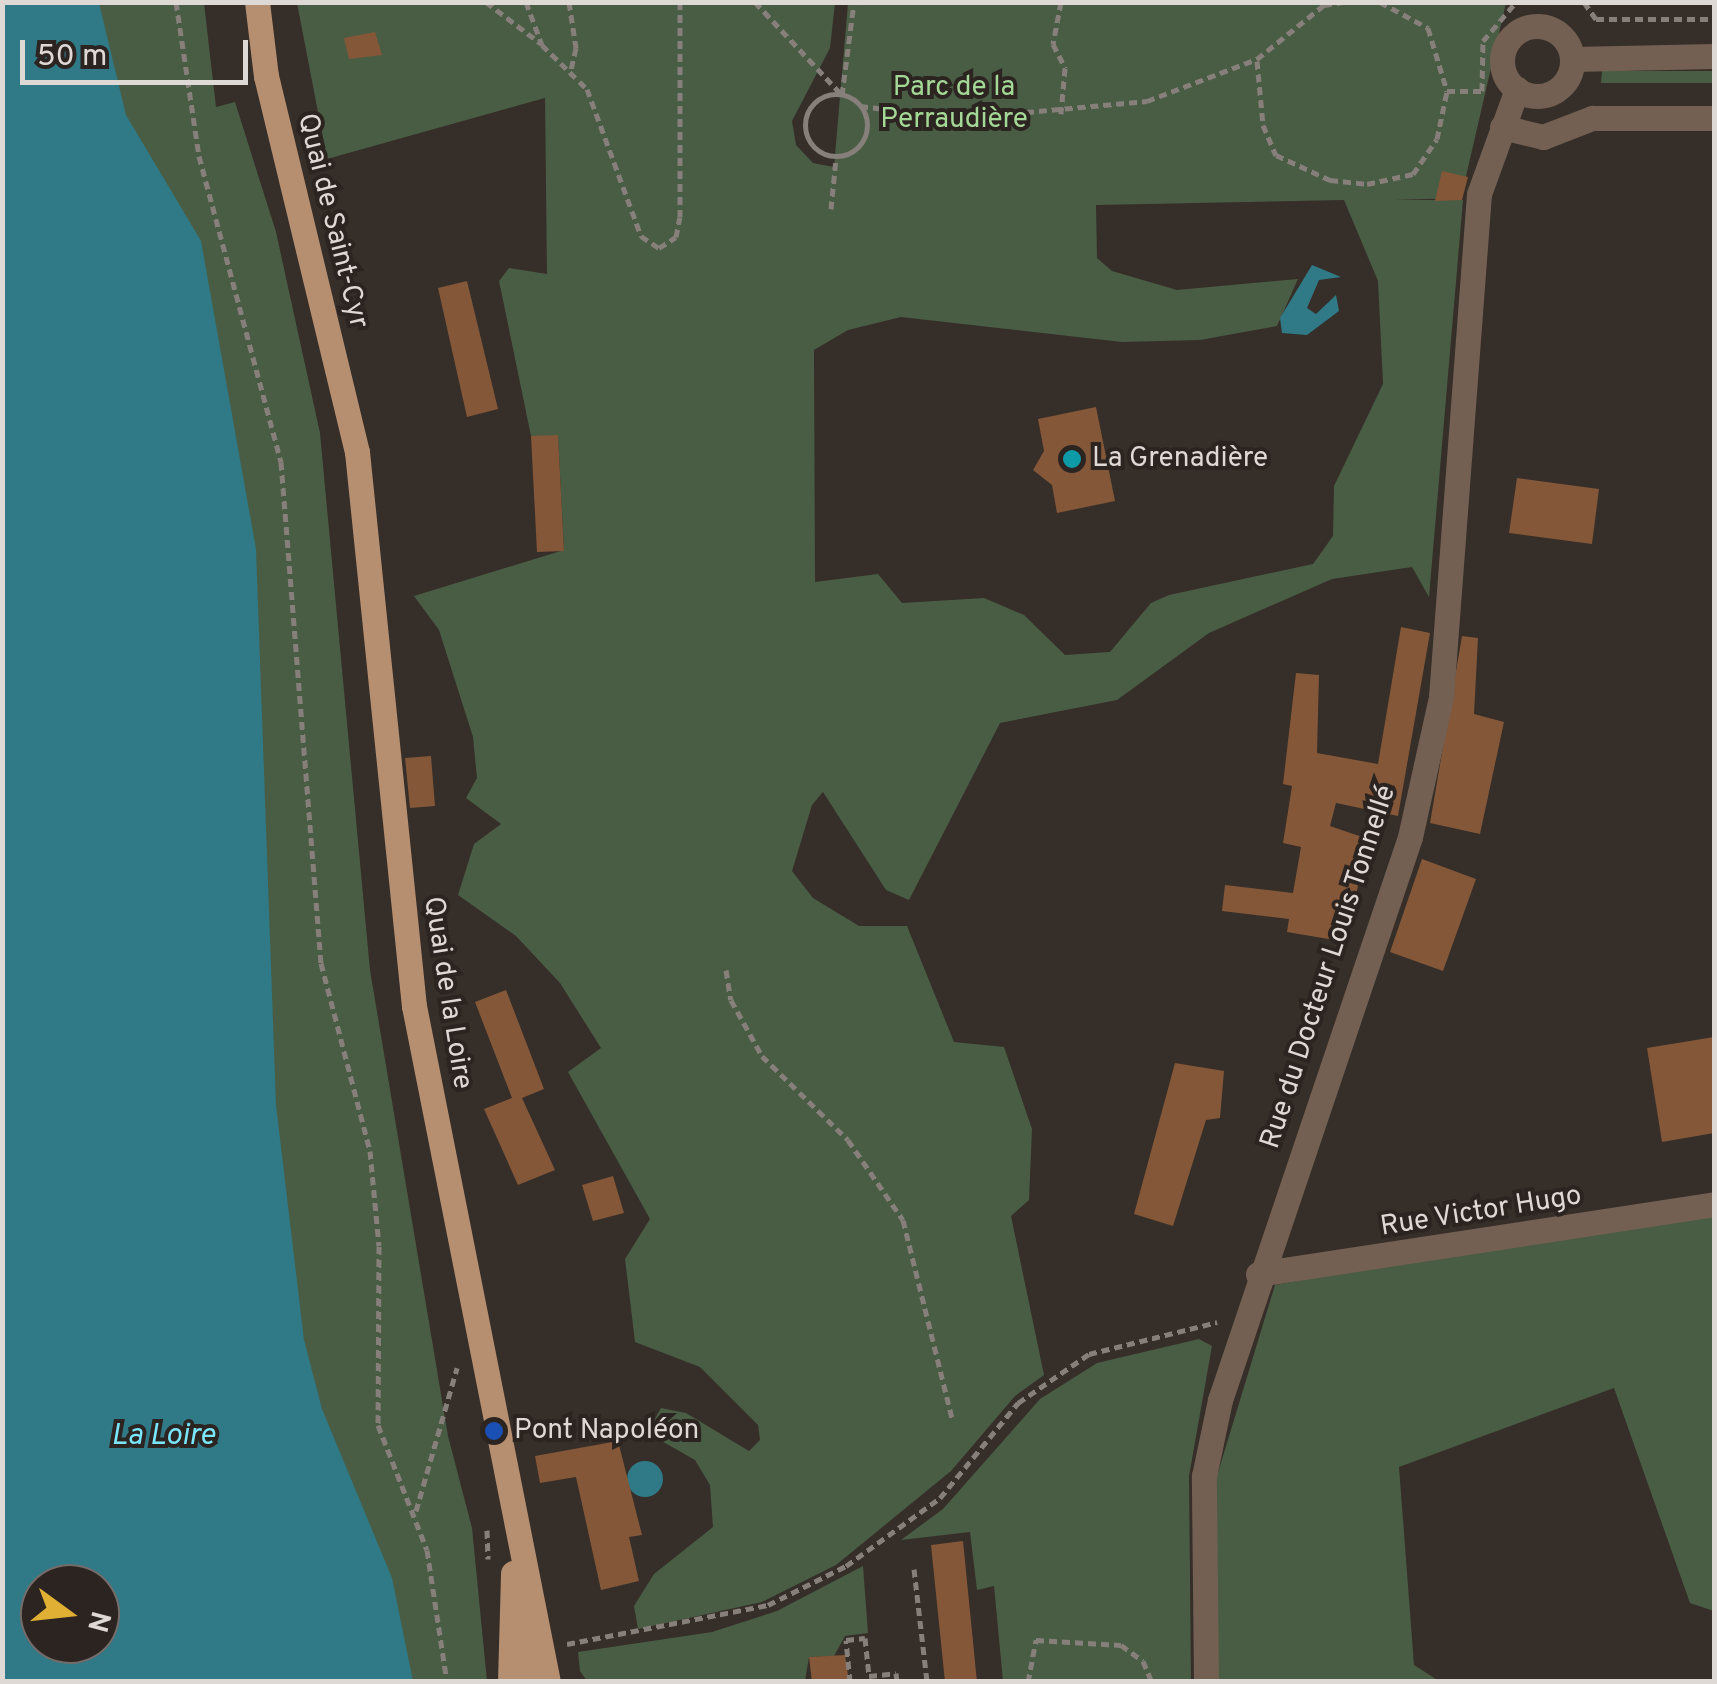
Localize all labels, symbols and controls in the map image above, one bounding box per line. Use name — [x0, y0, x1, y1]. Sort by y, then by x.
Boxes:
scale bar — [25, 20, 252, 82]
text: 50 m — [37, 39, 107, 76]
park label: Parc de la Perraudière — [880, 71, 1028, 137]
street label: Quai de Saint-Cyr — [289, 110, 375, 332]
place label: La Grenadière — [1092, 442, 1268, 476]
marker: La Grenadière — [1061, 448, 1083, 470]
street label: Rue du Docteur Louis Tonnellé — [1254, 781, 1404, 1153]
street label: Quai de la Loire — [415, 894, 479, 1092]
street label: Rue Victor Hugo — [1377, 1179, 1585, 1245]
place label: Pont Napoléon — [514, 1414, 699, 1448]
water label: La Loire — [111, 1419, 215, 1455]
marker: Pont Napoléon — [483, 1420, 505, 1442]
north arrow — [20, 1564, 120, 1664]
text: N — [77, 1607, 117, 1636]

